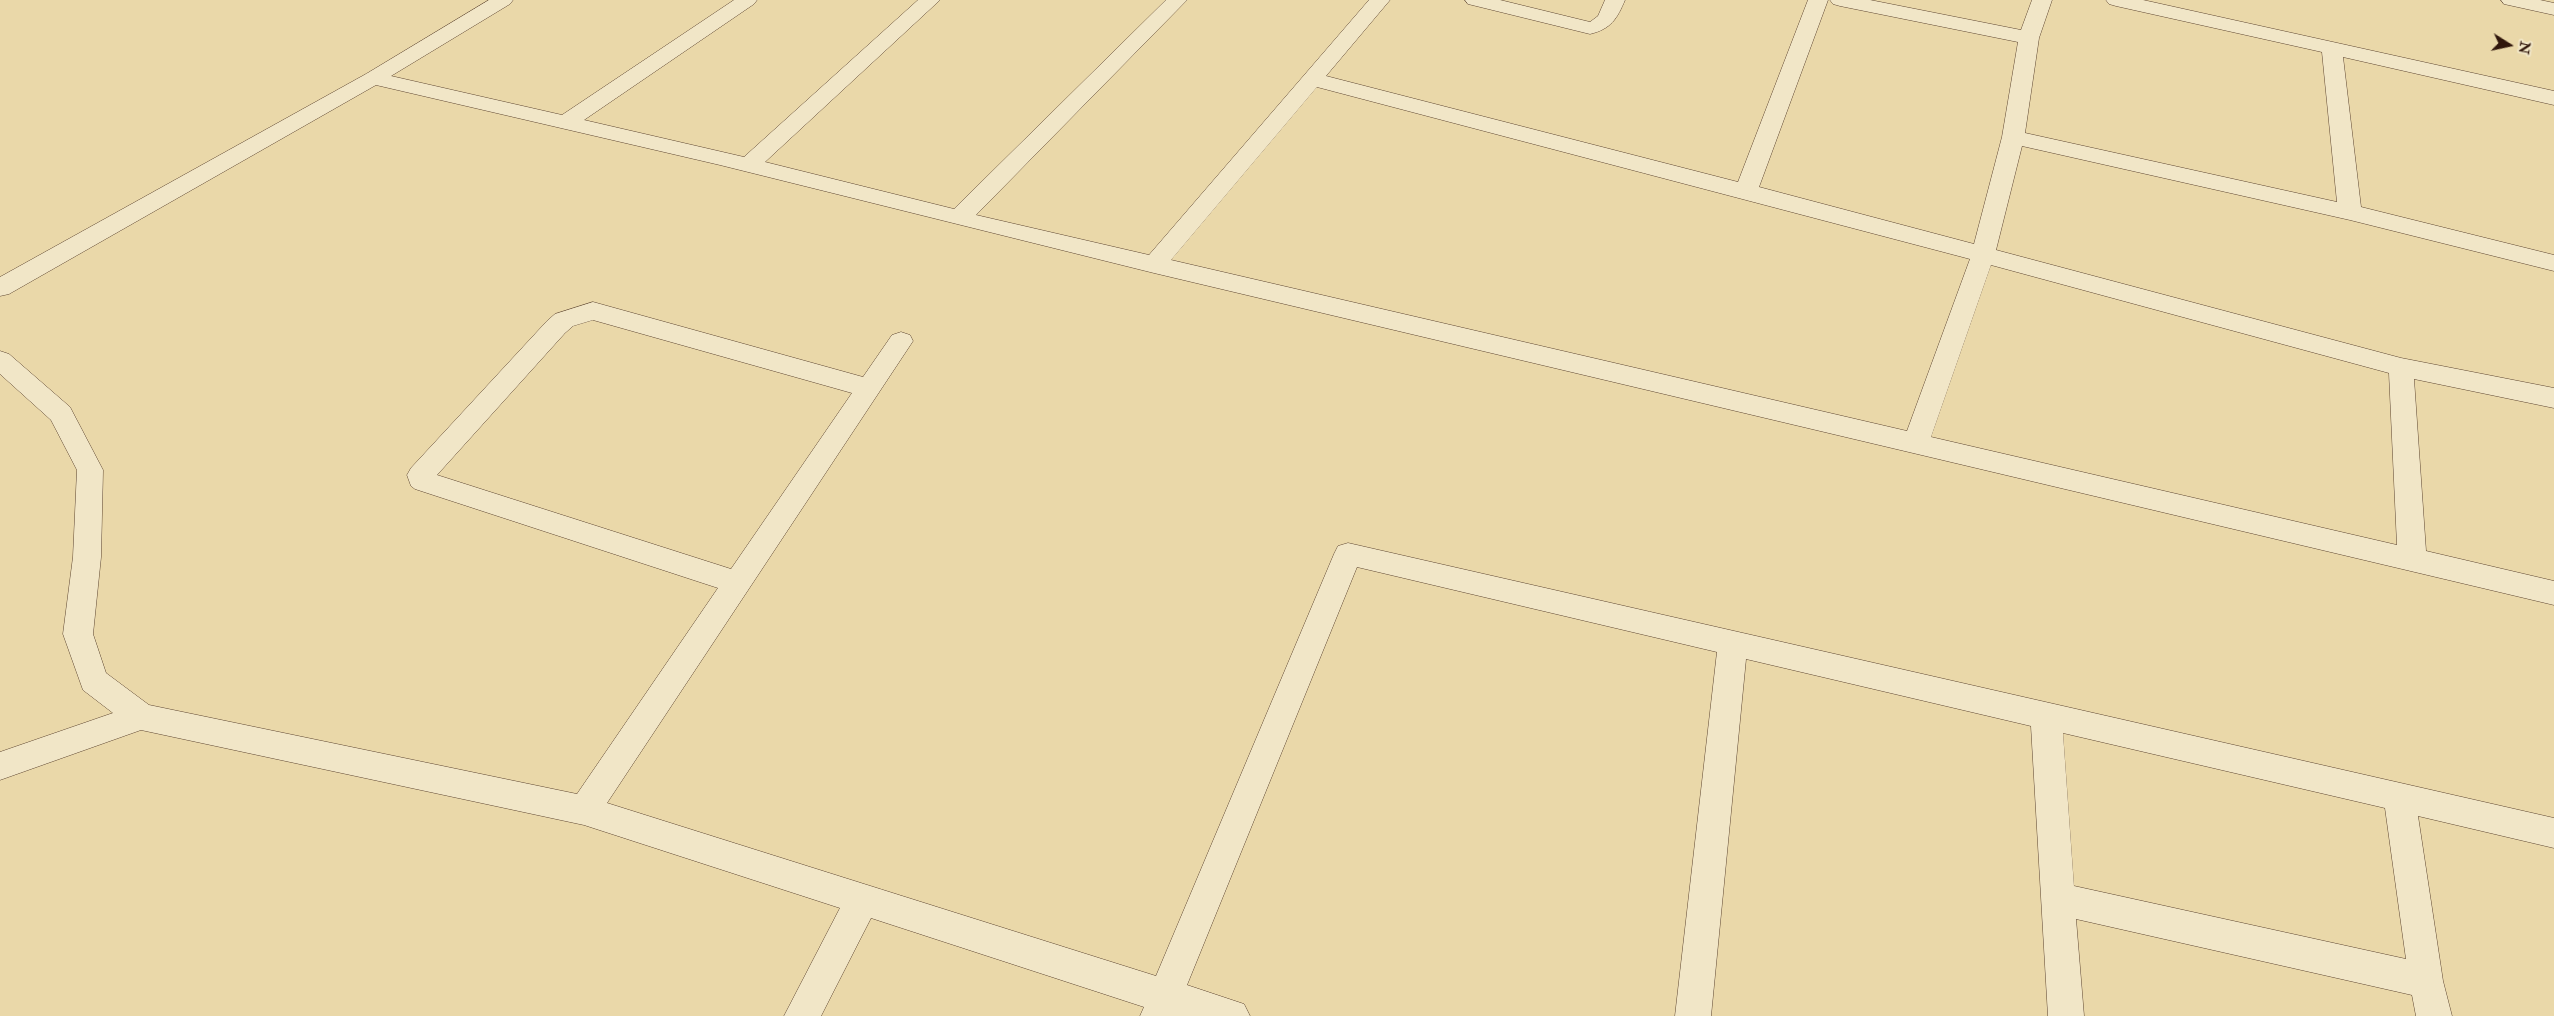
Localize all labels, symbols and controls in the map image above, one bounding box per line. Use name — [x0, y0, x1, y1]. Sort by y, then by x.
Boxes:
north arrow — [2484, 20, 2534, 70]
text: N — [2515, 40, 2534, 55]

